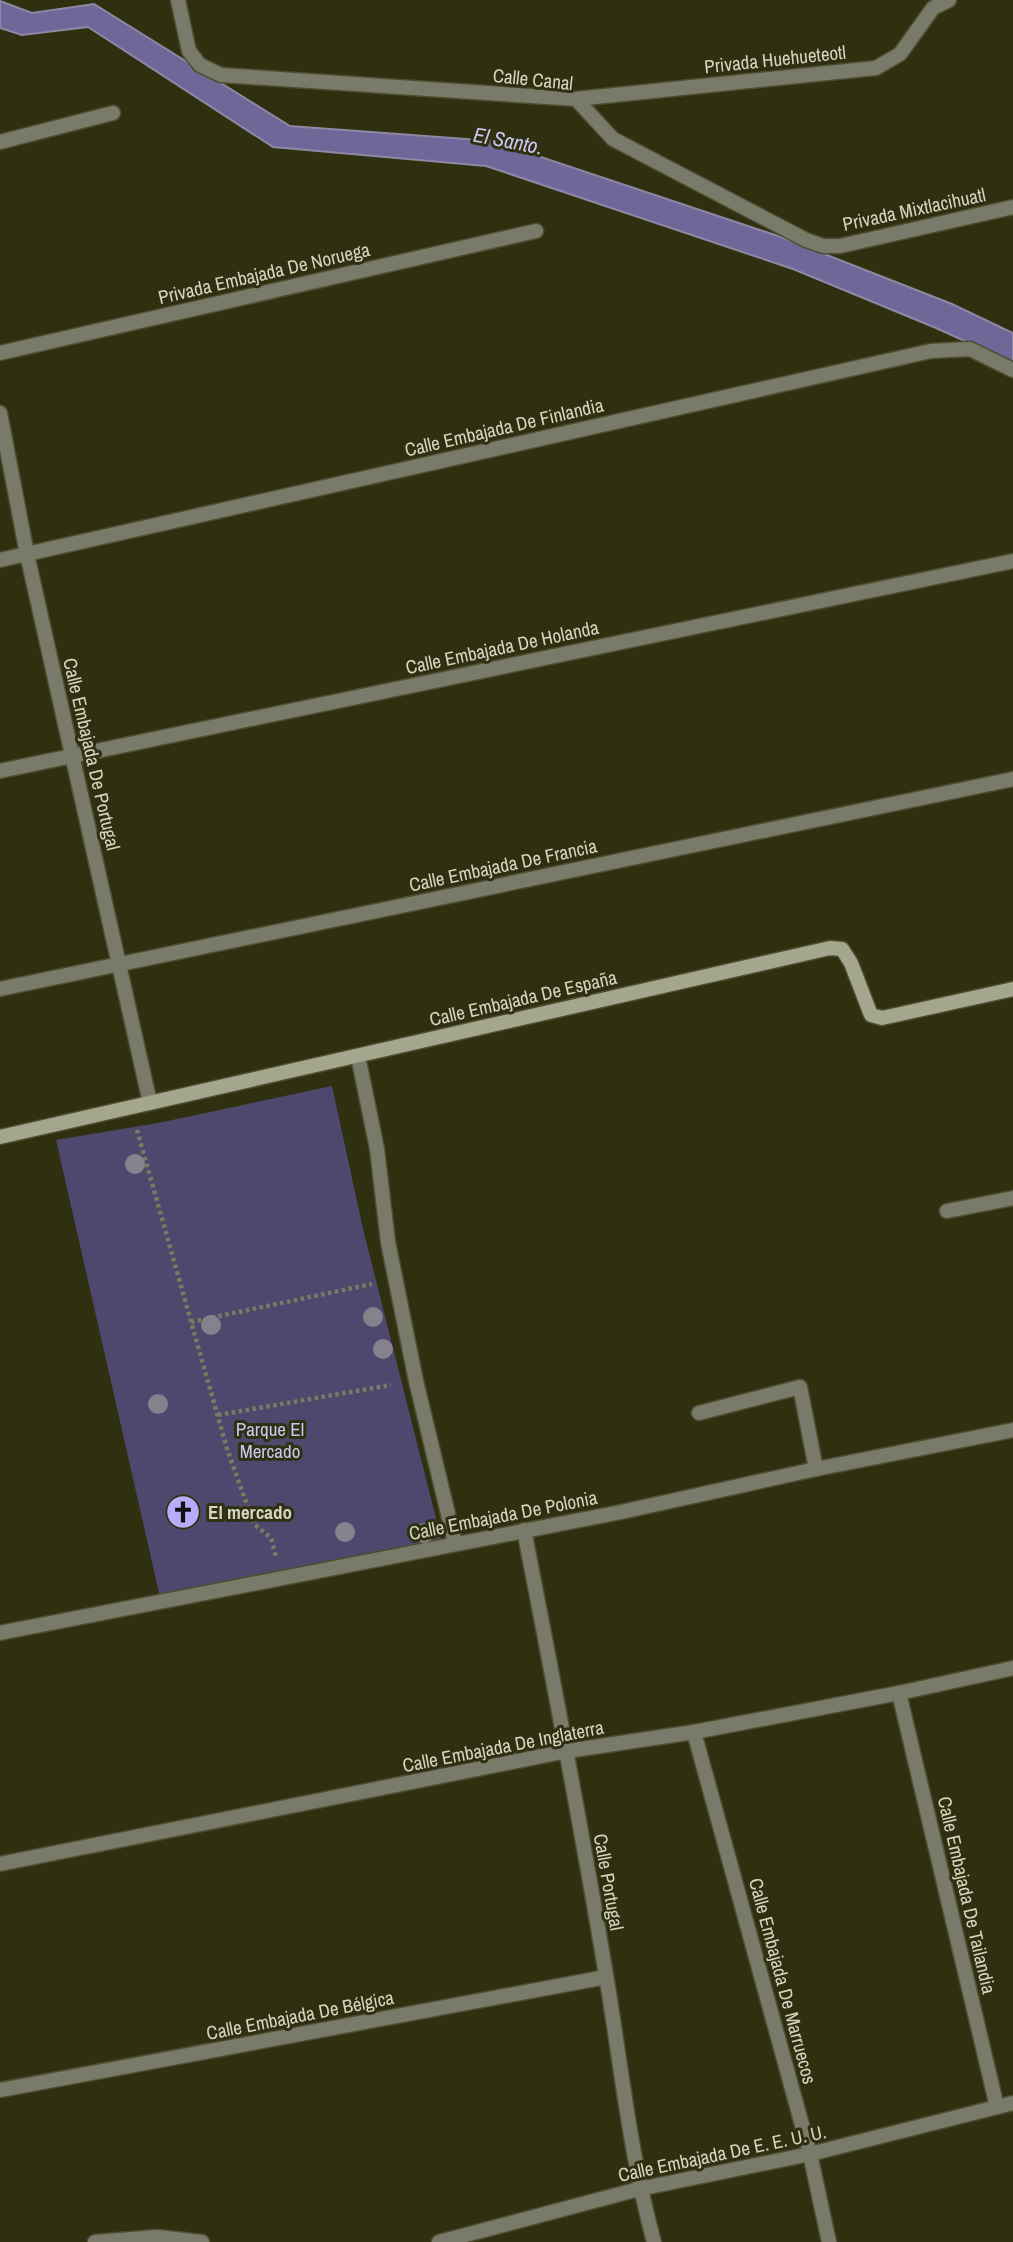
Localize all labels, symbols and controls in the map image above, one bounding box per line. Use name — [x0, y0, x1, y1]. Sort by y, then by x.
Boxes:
street label: Privada Huehueteotl — [703, 39, 847, 79]
street label: Calle Canal — [492, 62, 574, 96]
water label: El Santo. — [471, 120, 545, 161]
street label: Privada Mixtlacihuatl — [840, 181, 988, 237]
street label: Privada Embajada De Noruega — [156, 236, 373, 310]
street label: Calle Embajada De Finlandia — [402, 391, 606, 463]
street label: Calle Embajada De Holanda — [403, 614, 601, 680]
street label: Calle Embajada De Portugal — [57, 655, 127, 853]
street label: Calle Embajada De Francia — [407, 832, 600, 898]
street label: Calle Embajada De España — [427, 964, 619, 1032]
park label: Parque El Mercado — [236, 1416, 304, 1464]
street label: Calle Embajada De Polonia — [407, 1484, 600, 1546]
church icon: El mercado — [164, 1493, 202, 1531]
place label: El mercado — [208, 1499, 292, 1525]
street label: Calle Embajada De Inglaterra — [400, 1714, 606, 1778]
street label: Calle Embajada De Tailandia — [932, 1794, 1002, 1997]
street label: Calle Portugal — [588, 1832, 630, 1932]
street label: Calle Embajada De Marruecos — [743, 1875, 823, 2087]
street label: Calle Embajada De Bélgica — [204, 1984, 396, 2046]
street label: Calle Embajada De E. E. U. U. — [616, 2118, 828, 2188]

